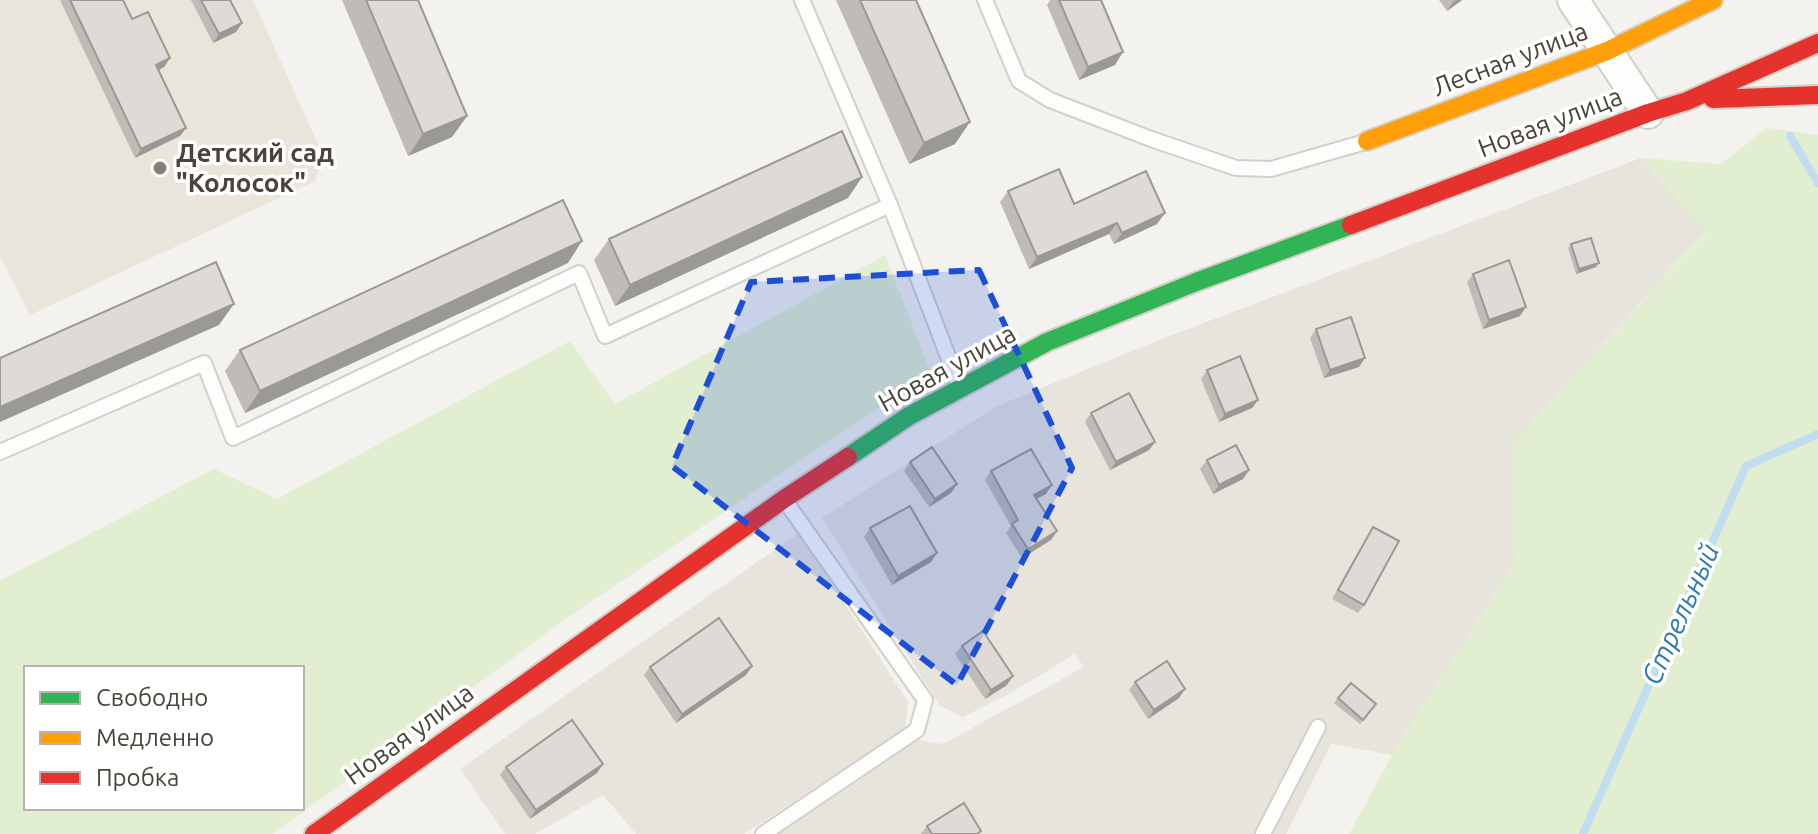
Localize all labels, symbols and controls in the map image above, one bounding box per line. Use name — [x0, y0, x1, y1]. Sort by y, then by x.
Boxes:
street label: Лесная улица — [1428, 16, 1592, 101]
street label: Новая улица — [1474, 81, 1626, 162]
place label: Детский сад "Колосок" — [176, 138, 334, 197]
marker: Детский сад "Колосок" — [151, 159, 169, 177]
street label: Новая улица — [873, 318, 1020, 417]
water label: Стрельный — [1635, 539, 1724, 689]
legend — [24, 666, 304, 810]
street label: Новая улица — [339, 677, 479, 790]
text: Свободно — [96, 684, 208, 711]
text: Медленно — [96, 724, 214, 751]
text: Пробка — [96, 764, 179, 791]

